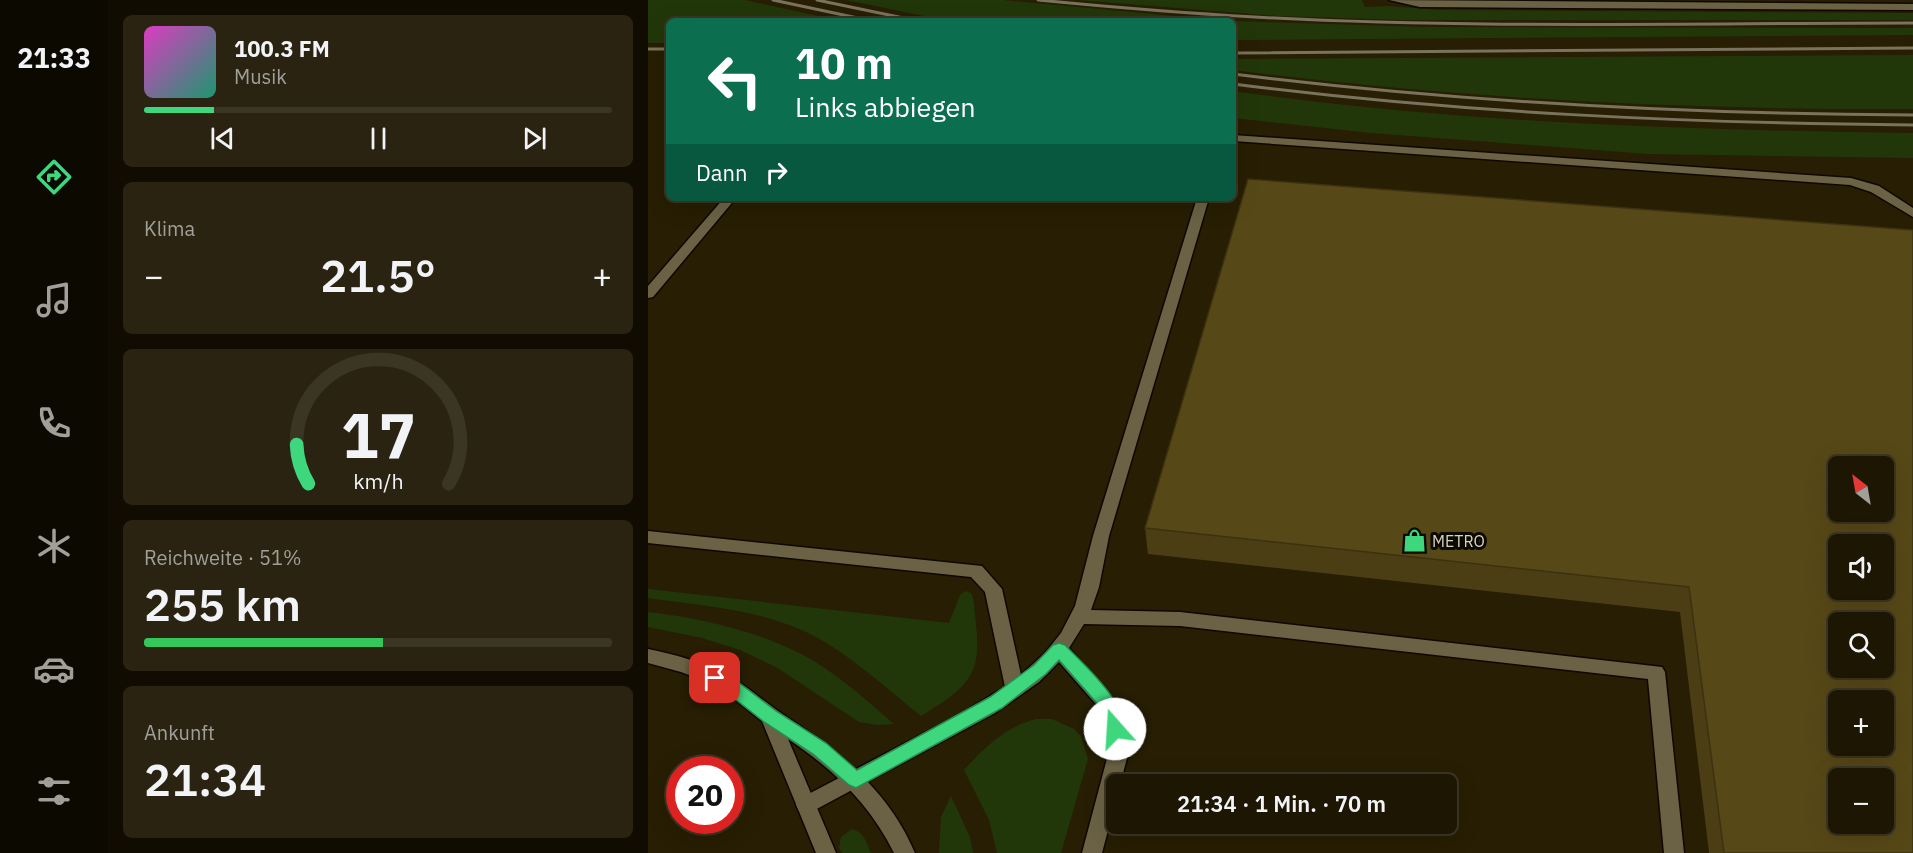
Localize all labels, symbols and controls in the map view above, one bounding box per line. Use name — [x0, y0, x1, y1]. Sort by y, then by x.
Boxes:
text: 100.3 FM — [234, 34, 330, 63]
text: 10 m — [795, 36, 893, 91]
text: 21:33 — [17, 40, 91, 75]
icon: left — [696, 42, 774, 120]
text: Musik — [234, 63, 287, 90]
text: Links abbiegen — [795, 89, 976, 124]
icon: previous — [206, 122, 239, 155]
icon: pause — [362, 122, 395, 155]
icon: next — [518, 122, 551, 155]
icon: directions — [33, 156, 75, 198]
icon: right — [760, 156, 793, 189]
text: Dann — [696, 158, 748, 187]
text: Klima — [144, 215, 195, 242]
text: 21.5° — [320, 246, 436, 304]
text: − — [144, 254, 164, 297]
text: + — [592, 254, 612, 297]
icon: music — [33, 279, 75, 321]
text: 17 — [341, 394, 415, 475]
icon: phone — [33, 402, 75, 444]
north arrow — [1828, 456, 1894, 522]
map controls — [1828, 456, 1894, 834]
text: km/h — [353, 467, 403, 495]
icon: climate — [33, 525, 75, 567]
shop icon: METRO — [1401, 528, 1427, 554]
place label: METRO — [1432, 531, 1485, 551]
button: sound — [1828, 534, 1894, 600]
text: Reichweite · 51% — [144, 544, 301, 571]
text: 255 km — [144, 575, 301, 633]
button: search — [1828, 612, 1894, 678]
icon: car — [33, 648, 75, 690]
pin — [689, 652, 740, 703]
icon: arrive — [698, 661, 731, 694]
button: + — [1828, 690, 1894, 756]
position arrow — [1083, 697, 1147, 761]
text: Ankunft — [144, 719, 215, 746]
text: 21:34 — [144, 750, 266, 808]
speed limit sign: 20 — [666, 756, 744, 834]
button: − — [1828, 768, 1894, 834]
icon: filters — [33, 770, 75, 812]
text: 21:34 · 1 Min. · 70 m — [1177, 789, 1386, 818]

